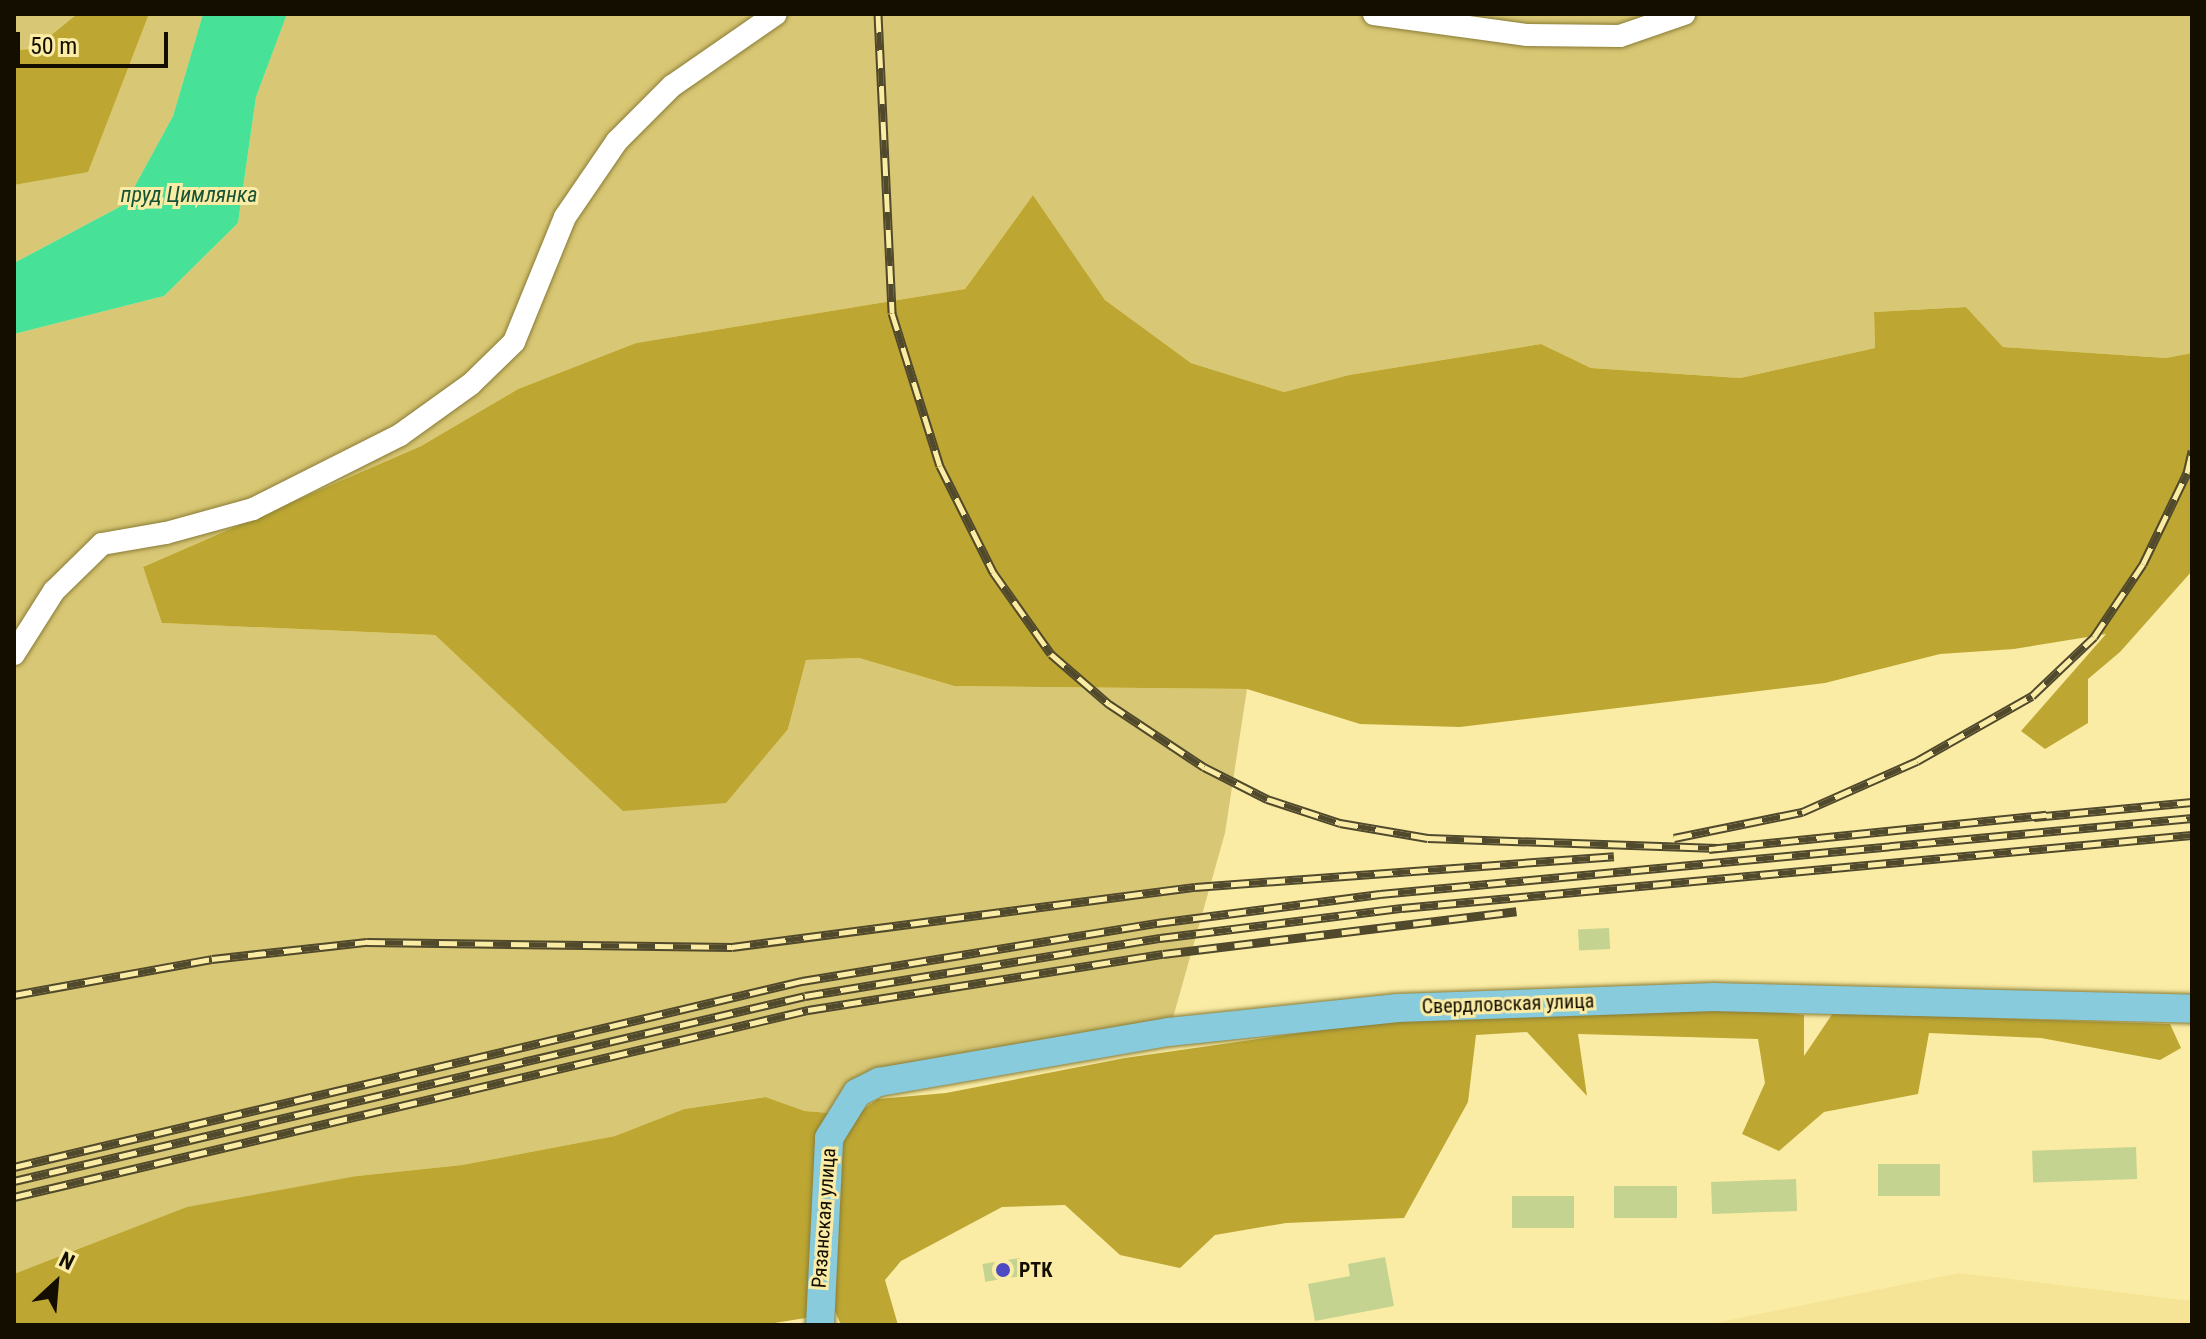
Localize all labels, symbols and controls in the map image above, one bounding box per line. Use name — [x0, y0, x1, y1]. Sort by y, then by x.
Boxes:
scale bar — [20, 16, 172, 66]
text: 50 m — [30, 32, 77, 60]
water label: пруд Цимлянка — [121, 182, 257, 208]
street label: Свердловская улица — [1421, 989, 1595, 1019]
street label: Рязанская улица — [807, 1147, 841, 1289]
north arrow — [16, 1243, 96, 1323]
text: N — [55, 1247, 78, 1275]
place label: РТК — [1019, 1258, 1052, 1282]
marker: РТК — [994, 1261, 1012, 1279]

